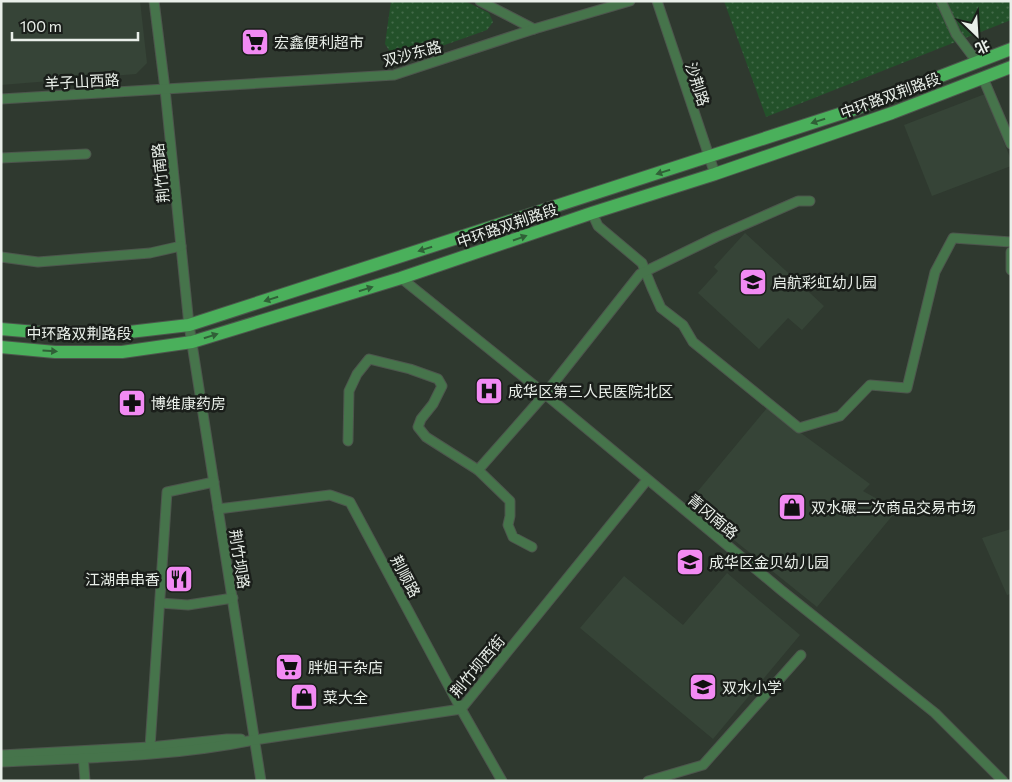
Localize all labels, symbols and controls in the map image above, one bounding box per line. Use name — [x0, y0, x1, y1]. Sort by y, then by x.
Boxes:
scale bar — [12, 10, 139, 42]
north arrow — [952, 10, 1002, 60]
text: 100 m — [20, 17, 62, 35]
supermarket icon: 宏鑫便利超市 — [240, 27, 270, 57]
place label: 宏鑫便利超市 — [274, 33, 364, 51]
street label: 双沙东路 — [381, 37, 443, 69]
text: 北 — [973, 37, 993, 58]
street label: 沙荆路 — [682, 60, 714, 108]
street label: 中环路双荆路段 — [838, 69, 942, 121]
street label: 羊子山西路 — [44, 70, 120, 92]
one-way arrow — [810, 118, 825, 126]
street label: 荆竹南路 — [148, 142, 172, 204]
one-way arrow — [655, 168, 670, 176]
street label: 中环路双荆路段 — [454, 199, 560, 251]
one-way arrow — [513, 234, 528, 241]
one-way arrow — [418, 246, 433, 253]
school or university icon: 启航彩虹幼儿园 — [738, 267, 768, 297]
place label: 启航彩虹幼儿园 — [772, 273, 877, 291]
one-way arrow — [359, 284, 374, 292]
one-way arrow — [263, 296, 278, 303]
street label: 中环路双荆路段 — [26, 324, 132, 342]
one-way arrow — [203, 332, 218, 340]
one-way arrow — [42, 348, 58, 356]
hospital icon: 成华区第三人民医院北区 — [474, 376, 504, 406]
place label: 成华区第三人民医院北区 — [508, 382, 673, 400]
pharmacy icon: 博维康药房 — [117, 388, 147, 418]
place label: 博维康药房 — [151, 394, 226, 412]
street label: 青冈南路 — [684, 490, 742, 542]
shop icon: 双水碾二次商品交易市场 — [777, 492, 807, 522]
place label: 双水碾二次商品交易市场 — [811, 498, 976, 516]
street label: 荆竹坝路 — [226, 528, 254, 590]
school or university icon: 成华区金贝幼儿园 — [675, 547, 705, 577]
street label: 荆顺路 — [387, 552, 425, 600]
place label: 成华区金贝幼儿园 — [709, 553, 829, 571]
restaurant icon: 江湖串串香 — [164, 564, 194, 594]
place label: 江湖串串香 — [85, 570, 160, 588]
street label: 荆竹坝西街 — [446, 631, 508, 701]
supermarket icon: 胖姐干杂店 — [274, 652, 304, 682]
place label: 胖姐干杂店 — [308, 658, 383, 676]
school or university icon: 双水小学 — [688, 672, 718, 702]
place label: 双水小学 — [722, 678, 782, 696]
shop icon: 菜大全 — [289, 682, 319, 712]
place label: 菜大全 — [323, 688, 368, 706]

